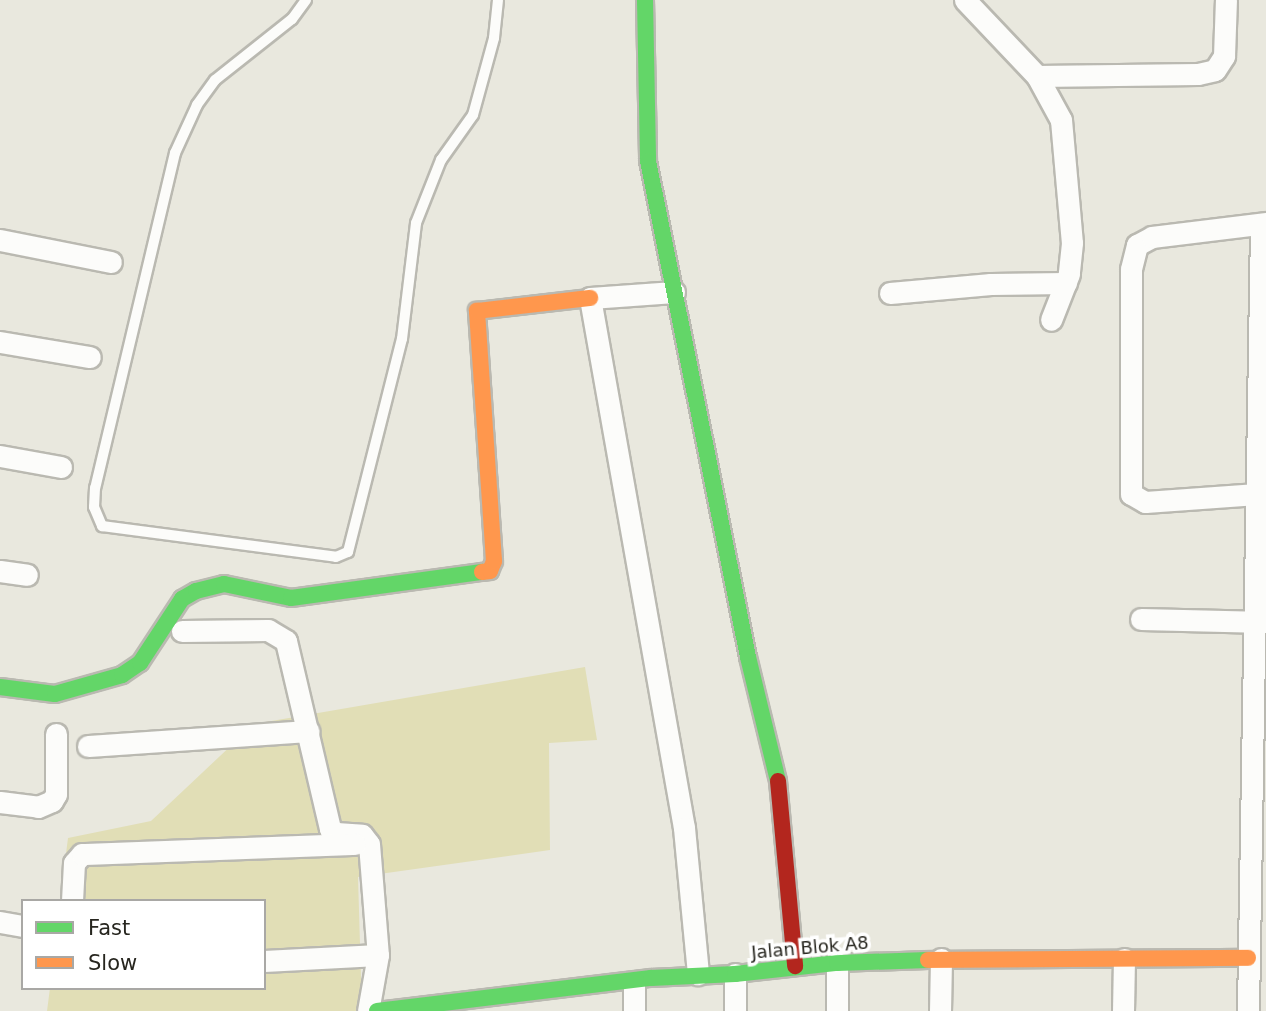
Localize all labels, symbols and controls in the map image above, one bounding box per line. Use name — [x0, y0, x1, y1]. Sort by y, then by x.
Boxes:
legend — [21, 899, 266, 990]
text: Fast — [88, 916, 130, 940]
street label: Jalan Blok A8 — [750, 932, 870, 964]
text: Slow — [88, 951, 137, 975]

